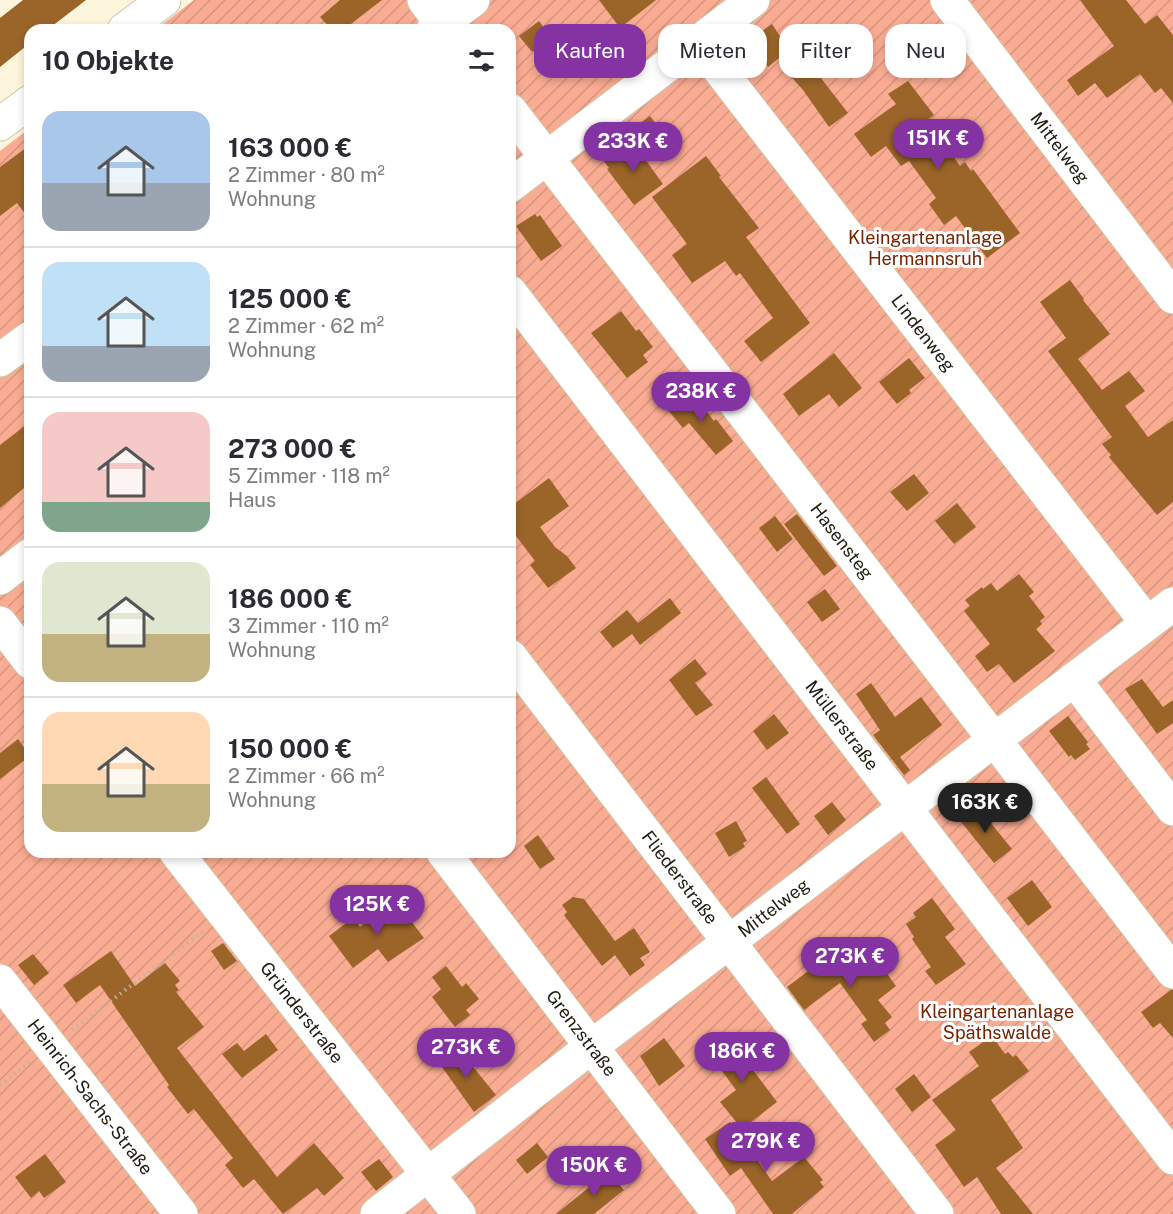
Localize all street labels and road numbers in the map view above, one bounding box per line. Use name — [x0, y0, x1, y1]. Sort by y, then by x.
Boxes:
street label: Mittelweg — [1026, 108, 1094, 187]
street label: Lindenweg — [887, 290, 960, 376]
street label: Hasensteg — [806, 499, 878, 583]
street label: Müllerstraße — [801, 676, 883, 774]
street label: Fliederstraße — [638, 826, 722, 928]
street label: Mittelweg — [734, 874, 813, 941]
street label: Gründerstraße — [256, 958, 348, 1067]
street label: Grenzstraße — [542, 986, 621, 1080]
street label: Heinrich-Sachs-Straße — [24, 1015, 158, 1179]

